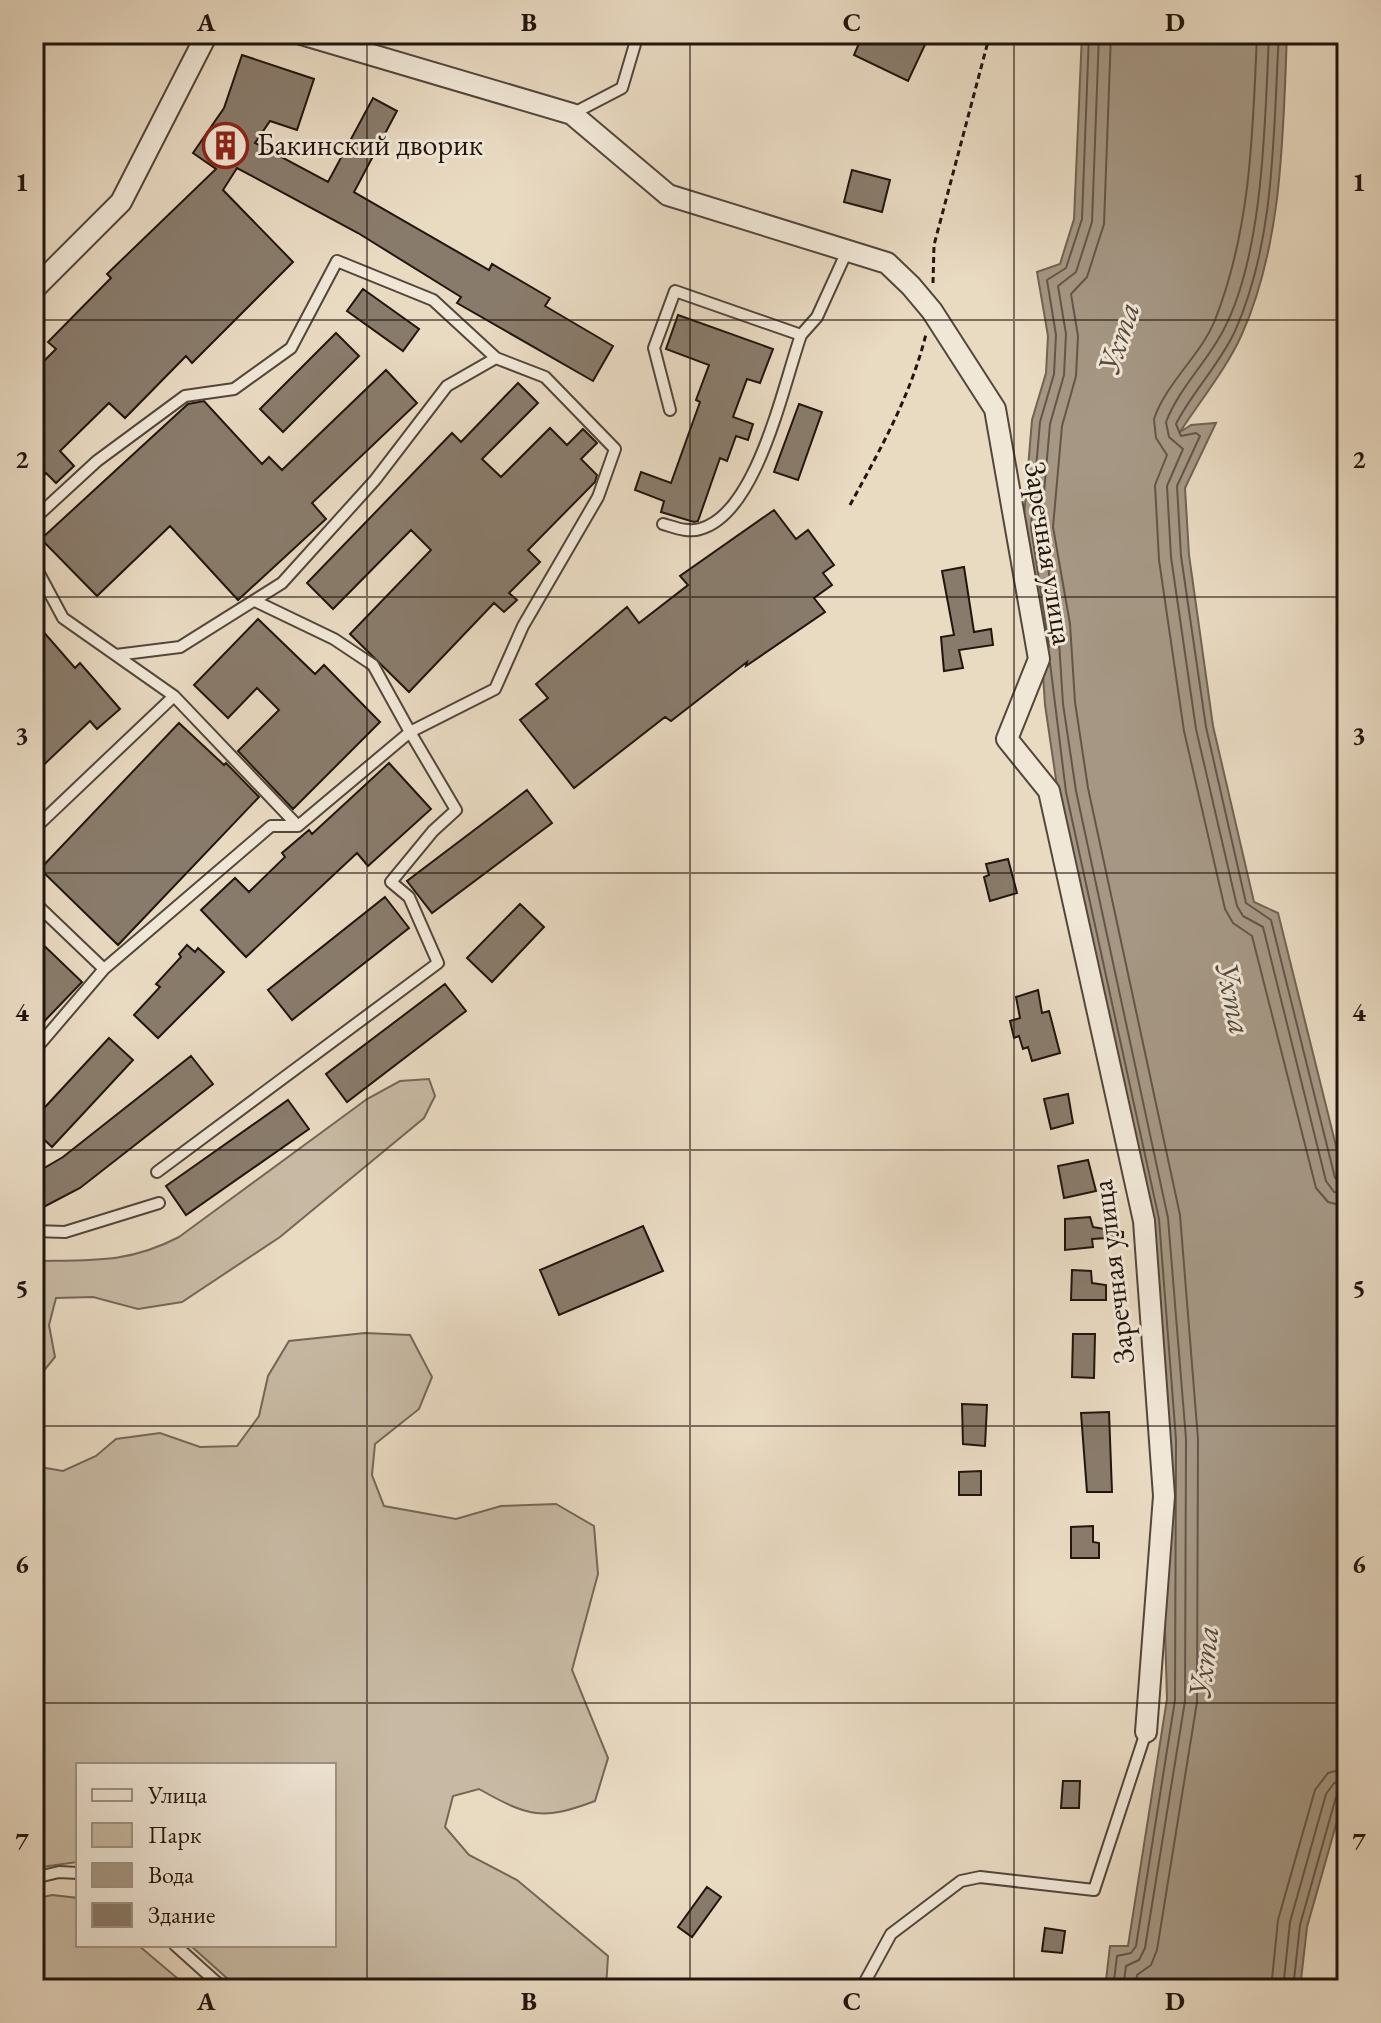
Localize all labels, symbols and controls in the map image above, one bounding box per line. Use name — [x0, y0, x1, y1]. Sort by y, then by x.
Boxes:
text: A — [196, 5, 216, 39]
text: B — [521, 5, 537, 39]
text: C — [843, 5, 861, 39]
text: D — [1165, 5, 1185, 39]
building icon: Бакинский дворик — [202, 121, 250, 169]
place label: Бакинский дворик — [257, 125, 483, 164]
text: 1 — [15, 165, 29, 199]
text: 1 — [1352, 165, 1366, 199]
water label: Ухта — [1087, 297, 1149, 379]
text: 2 — [15, 442, 29, 476]
text: 2 — [1352, 442, 1366, 476]
street label: Заречная улица — [1016, 458, 1083, 647]
text: 3 — [15, 718, 29, 752]
text: 3 — [1352, 718, 1366, 752]
water label: Ухта — [1206, 958, 1262, 1038]
text: 4 — [15, 995, 29, 1029]
text: 4 — [1352, 995, 1366, 1029]
street label: Заречная улица — [1082, 1178, 1143, 1366]
text: 5 — [15, 1271, 29, 1305]
text: 5 — [1352, 1271, 1366, 1305]
text: 6 — [15, 1547, 29, 1581]
text: 6 — [1352, 1547, 1366, 1581]
water label: Ухта — [1178, 1623, 1228, 1701]
legend — [76, 1763, 336, 1947]
text: Улица — [147, 1779, 207, 1810]
text: Парк — [148, 1819, 202, 1850]
text: 7 — [15, 1824, 29, 1858]
text: 7 — [1352, 1824, 1366, 1858]
text: Вода — [148, 1859, 194, 1890]
text: Здание — [148, 1899, 215, 1930]
text: A — [196, 1984, 216, 2018]
text: B — [521, 1984, 537, 2018]
text: C — [843, 1984, 861, 2018]
text: D — [1165, 1984, 1185, 2018]

